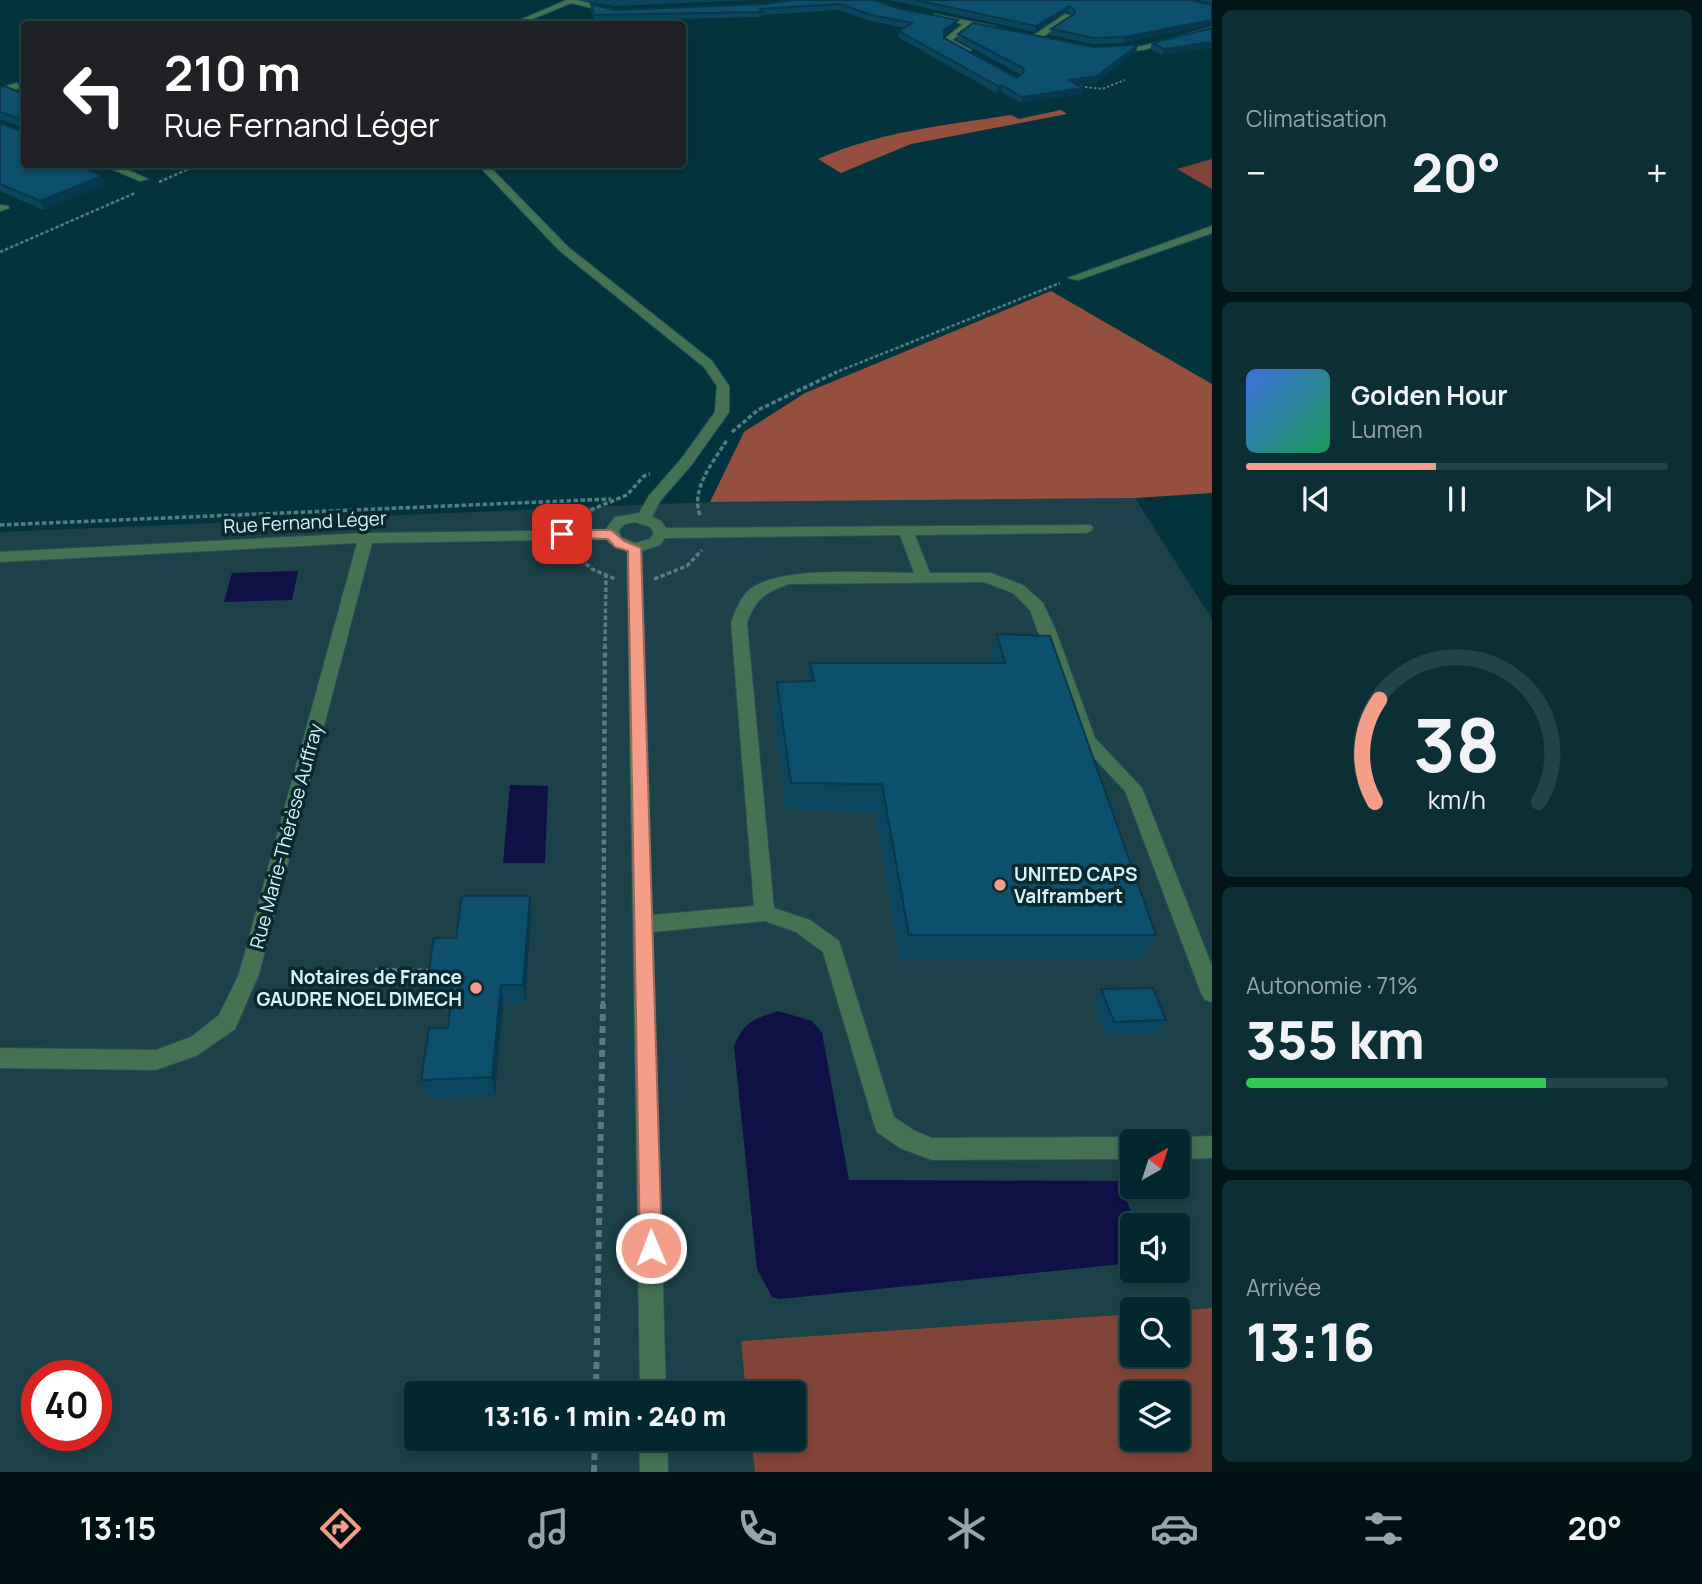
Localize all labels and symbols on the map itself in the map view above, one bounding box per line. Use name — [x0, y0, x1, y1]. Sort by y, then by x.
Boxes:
pin — [532, 504, 592, 564]
street label: Rue Fernand Léger — [223, 505, 387, 539]
street label: Rue Marie-Thérèse Auffray — [243, 720, 329, 952]
place label: UNITED CAPS Valframbert — [1014, 861, 1137, 909]
marker: UNITED CAPS Valframbert — [992, 877, 1008, 893]
place label: Notaires de France GAUDRE NOEL DIMECH — [256, 964, 462, 1012]
marker: Notaires de France GAUDRE NOEL DIMECH — [468, 980, 484, 996]
north arrow — [1120, 1129, 1190, 1199]
position arrow — [614, 1211, 688, 1285]
speed limit sign: 40 — [21, 1360, 112, 1451]

